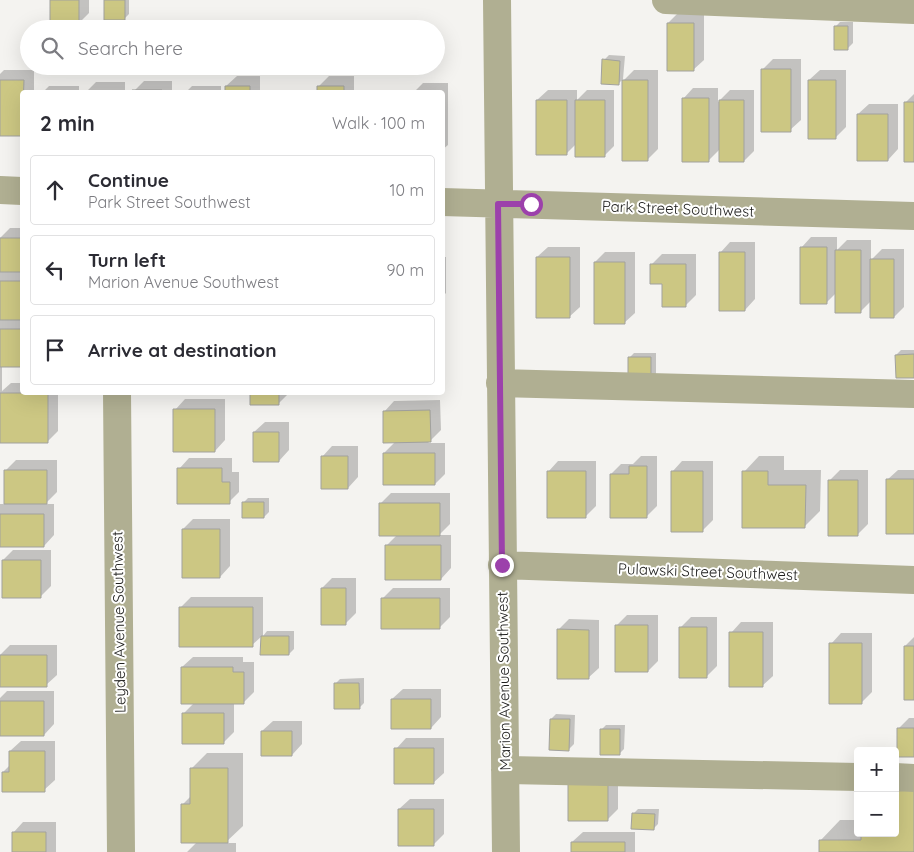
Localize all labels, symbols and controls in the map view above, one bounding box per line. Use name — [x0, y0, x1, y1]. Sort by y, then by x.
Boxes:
search box — [20, 20, 445, 75]
icon: search — [38, 34, 66, 62]
text: Search here — [78, 36, 183, 60]
text: 2 min — [40, 110, 95, 136]
text: Walk · 100 m — [332, 113, 425, 133]
text: Continue — [88, 168, 169, 192]
icon: ahead — [41, 176, 69, 204]
text: 10 m — [390, 180, 424, 200]
text: Park Street Southwest — [88, 192, 251, 212]
route start — [520, 193, 543, 216]
street label: Park Street Southwest — [602, 196, 755, 221]
text: Turn left — [88, 248, 166, 272]
icon: left — [41, 256, 69, 284]
text: 90 m — [387, 260, 424, 280]
text: Marion Avenue Southwest — [88, 272, 279, 292]
icon: arrive — [41, 336, 69, 364]
text: Arrive at destination — [88, 338, 277, 362]
street label: Leyden Avenue Southwest — [107, 531, 130, 713]
route end — [491, 554, 514, 577]
street label: Pulawski Street Southwest — [618, 559, 798, 584]
street label: Marion Avenue Southwest — [492, 591, 515, 771]
map controls — [854, 747, 899, 837]
button: + — [854, 747, 899, 792]
button: − — [854, 792, 899, 837]

